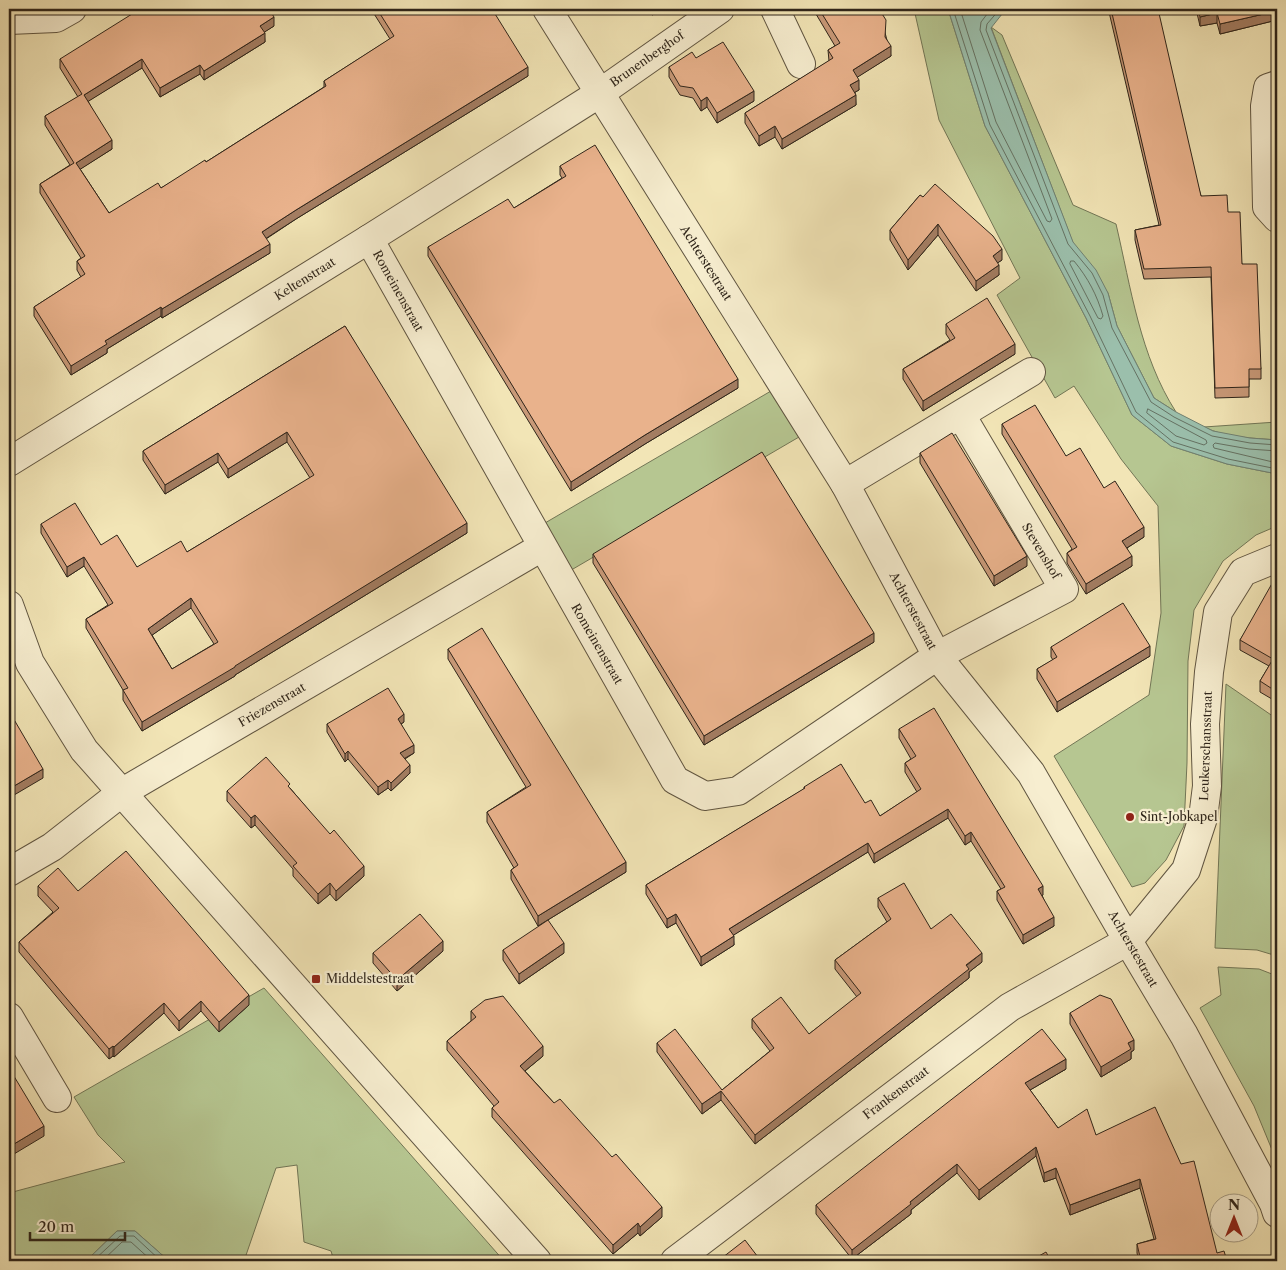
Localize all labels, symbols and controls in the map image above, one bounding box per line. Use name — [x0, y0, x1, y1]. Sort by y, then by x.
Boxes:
street label: Brunenberghof — [607, 27, 688, 90]
street label: Achterstestraat — [677, 221, 736, 304]
street label: Romeinenstraat — [370, 247, 427, 335]
street label: Keltenstraat — [271, 254, 339, 303]
street label: Stevenshof — [1019, 520, 1065, 583]
street label: Achterstestraat — [886, 568, 941, 653]
street label: Romeinenstraat — [568, 601, 627, 687]
street label: Friezenstraat — [236, 679, 309, 730]
street label: Leukerschansstraat — [1196, 690, 1215, 801]
place label: Sint-Jobkapel — [1140, 809, 1218, 824]
marker: Sint-Jobkapel — [1124, 811, 1136, 823]
street label: Achterstestraat — [1105, 907, 1162, 990]
place label: Middelstestraat — [326, 971, 415, 986]
marker: Middelstestraat — [310, 973, 322, 985]
street label: Frankenstraat — [860, 1063, 932, 1122]
north arrow — [1208, 1192, 1258, 1242]
text: N — [1228, 1196, 1240, 1214]
scale bar — [30, 1210, 125, 1242]
text: 20 m — [38, 1217, 74, 1236]

